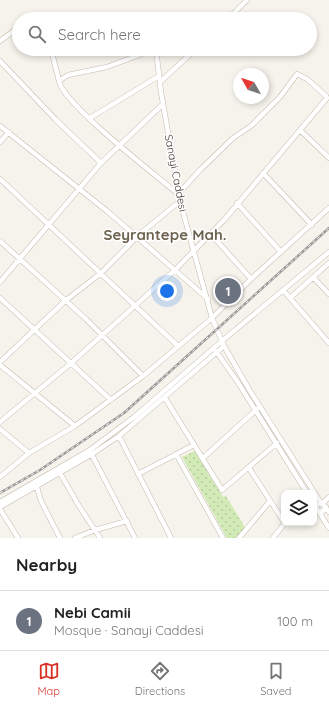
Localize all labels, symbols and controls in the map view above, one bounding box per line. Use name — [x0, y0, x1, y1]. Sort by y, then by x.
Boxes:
search box — [12, 12, 317, 56]
icon: search — [26, 23, 48, 45]
text: Search here — [58, 25, 141, 44]
north arrow — [233, 68, 269, 104]
street label: Sanayi Caddesi — [162, 133, 190, 213]
district label: Seyrantepe Mah. — [104, 225, 226, 244]
pin: 1 — [215, 276, 241, 306]
your location — [157, 281, 177, 301]
map controls — [281, 490, 317, 526]
button: layers — [281, 490, 317, 526]
text: Nearby — [16, 554, 77, 575]
text: Nebi Camii — [54, 603, 131, 622]
text: 1 — [26, 613, 32, 629]
text: 100 m — [277, 613, 313, 629]
text: Mosque · Sanayi Caddesi — [54, 622, 204, 638]
tab: Map — [37, 660, 60, 698]
tab: Directions — [135, 660, 185, 698]
tab: Saved — [260, 660, 292, 698]

